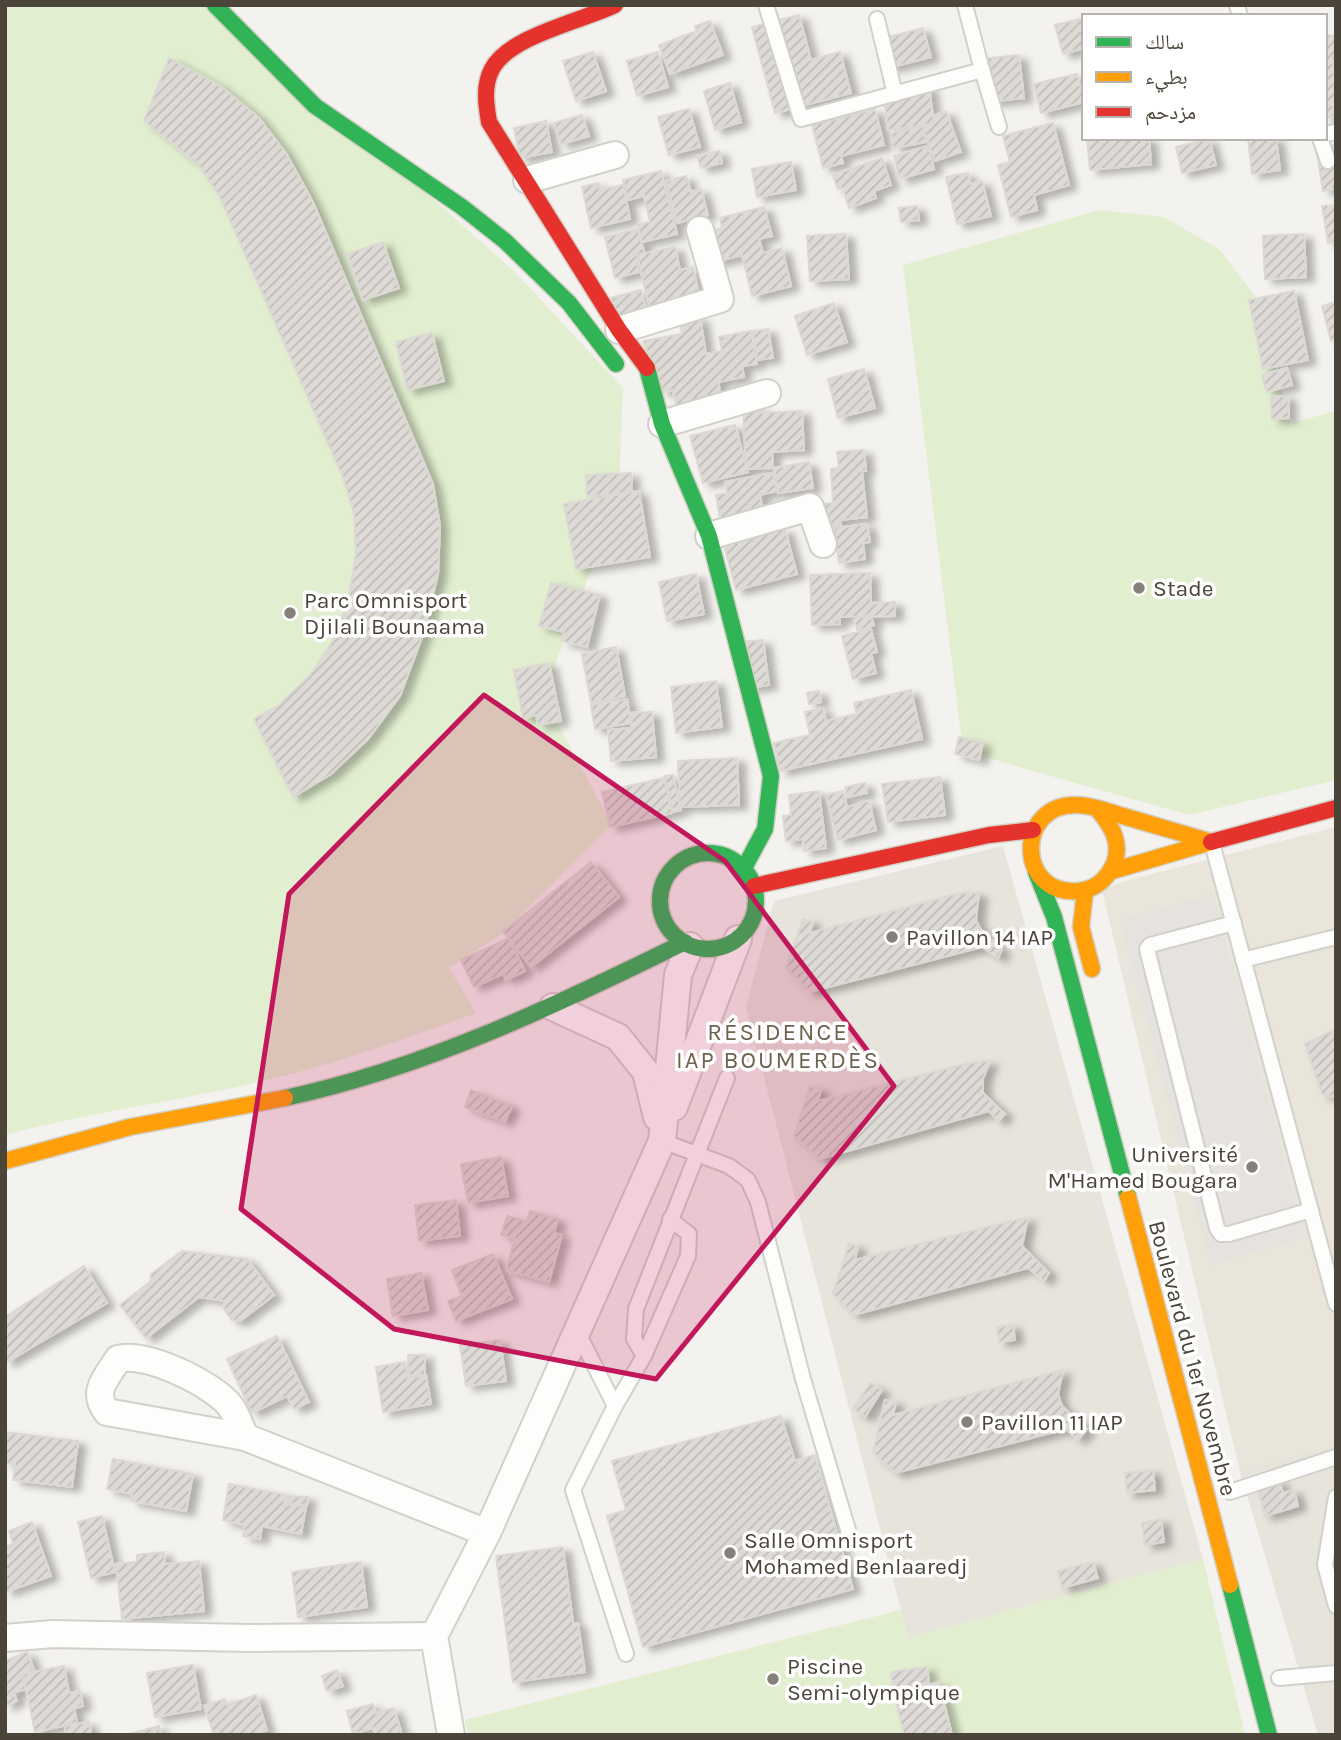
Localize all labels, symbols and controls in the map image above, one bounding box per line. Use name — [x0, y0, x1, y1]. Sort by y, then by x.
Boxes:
legend — [1082, 14, 1327, 140]
text: سالك — [1145, 30, 1184, 54]
text: بطيء — [1145, 65, 1188, 93]
text: مزدحم — [1145, 100, 1196, 126]
place label: Stade — [1153, 575, 1214, 602]
marker: Stade — [1131, 580, 1147, 596]
place label: Parc Omnisport Djilali Bounaama — [304, 587, 485, 640]
marker: Parc Omnisport Djilali Bounaama — [282, 605, 298, 621]
place label: Pavillon 14 IAP — [906, 924, 1053, 951]
marker: Pavillon 14 IAP — [884, 929, 900, 945]
district label: RÉSIDENCE IAP BOUMERDÈS — [676, 1017, 880, 1074]
place label: Université M'Hamed Bougara — [1048, 1141, 1238, 1194]
marker: Université M'Hamed Bougara — [1244, 1159, 1260, 1175]
street label: Boulevard du 1er Novembre — [1143, 1218, 1242, 1499]
place label: Pavillon 11 IAP — [981, 1409, 1123, 1436]
marker: Pavillon 11 IAP — [959, 1414, 975, 1430]
place label: Salle Omnisport Mohamed Benlaaredj — [744, 1527, 968, 1580]
marker: Salle Omnisport Mohamed Benlaaredj — [722, 1545, 738, 1561]
place label: Piscine Semi-olympique — [787, 1653, 960, 1706]
marker: Piscine Semi-olympique — [765, 1671, 781, 1687]

